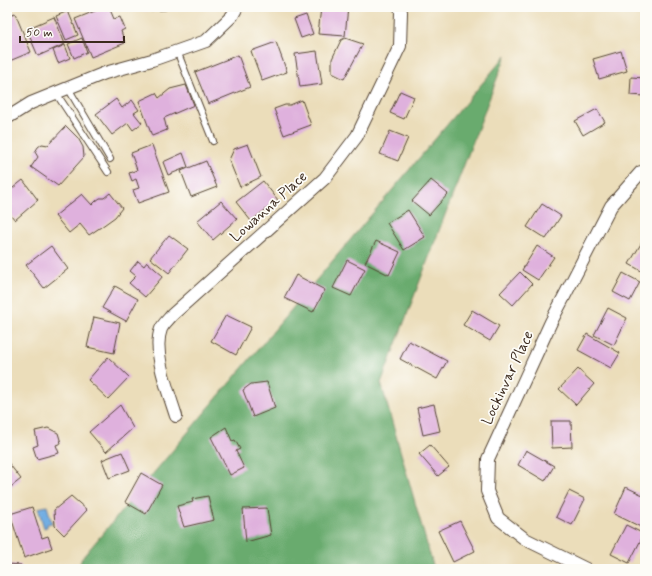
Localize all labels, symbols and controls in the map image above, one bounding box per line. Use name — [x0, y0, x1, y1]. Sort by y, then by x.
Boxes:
scale bar — [20, 18, 124, 44]
text: 50 m — [26, 25, 53, 41]
street label: Lowanna Place — [226, 167, 312, 247]
street label: Lockinvar Place — [478, 328, 539, 428]

